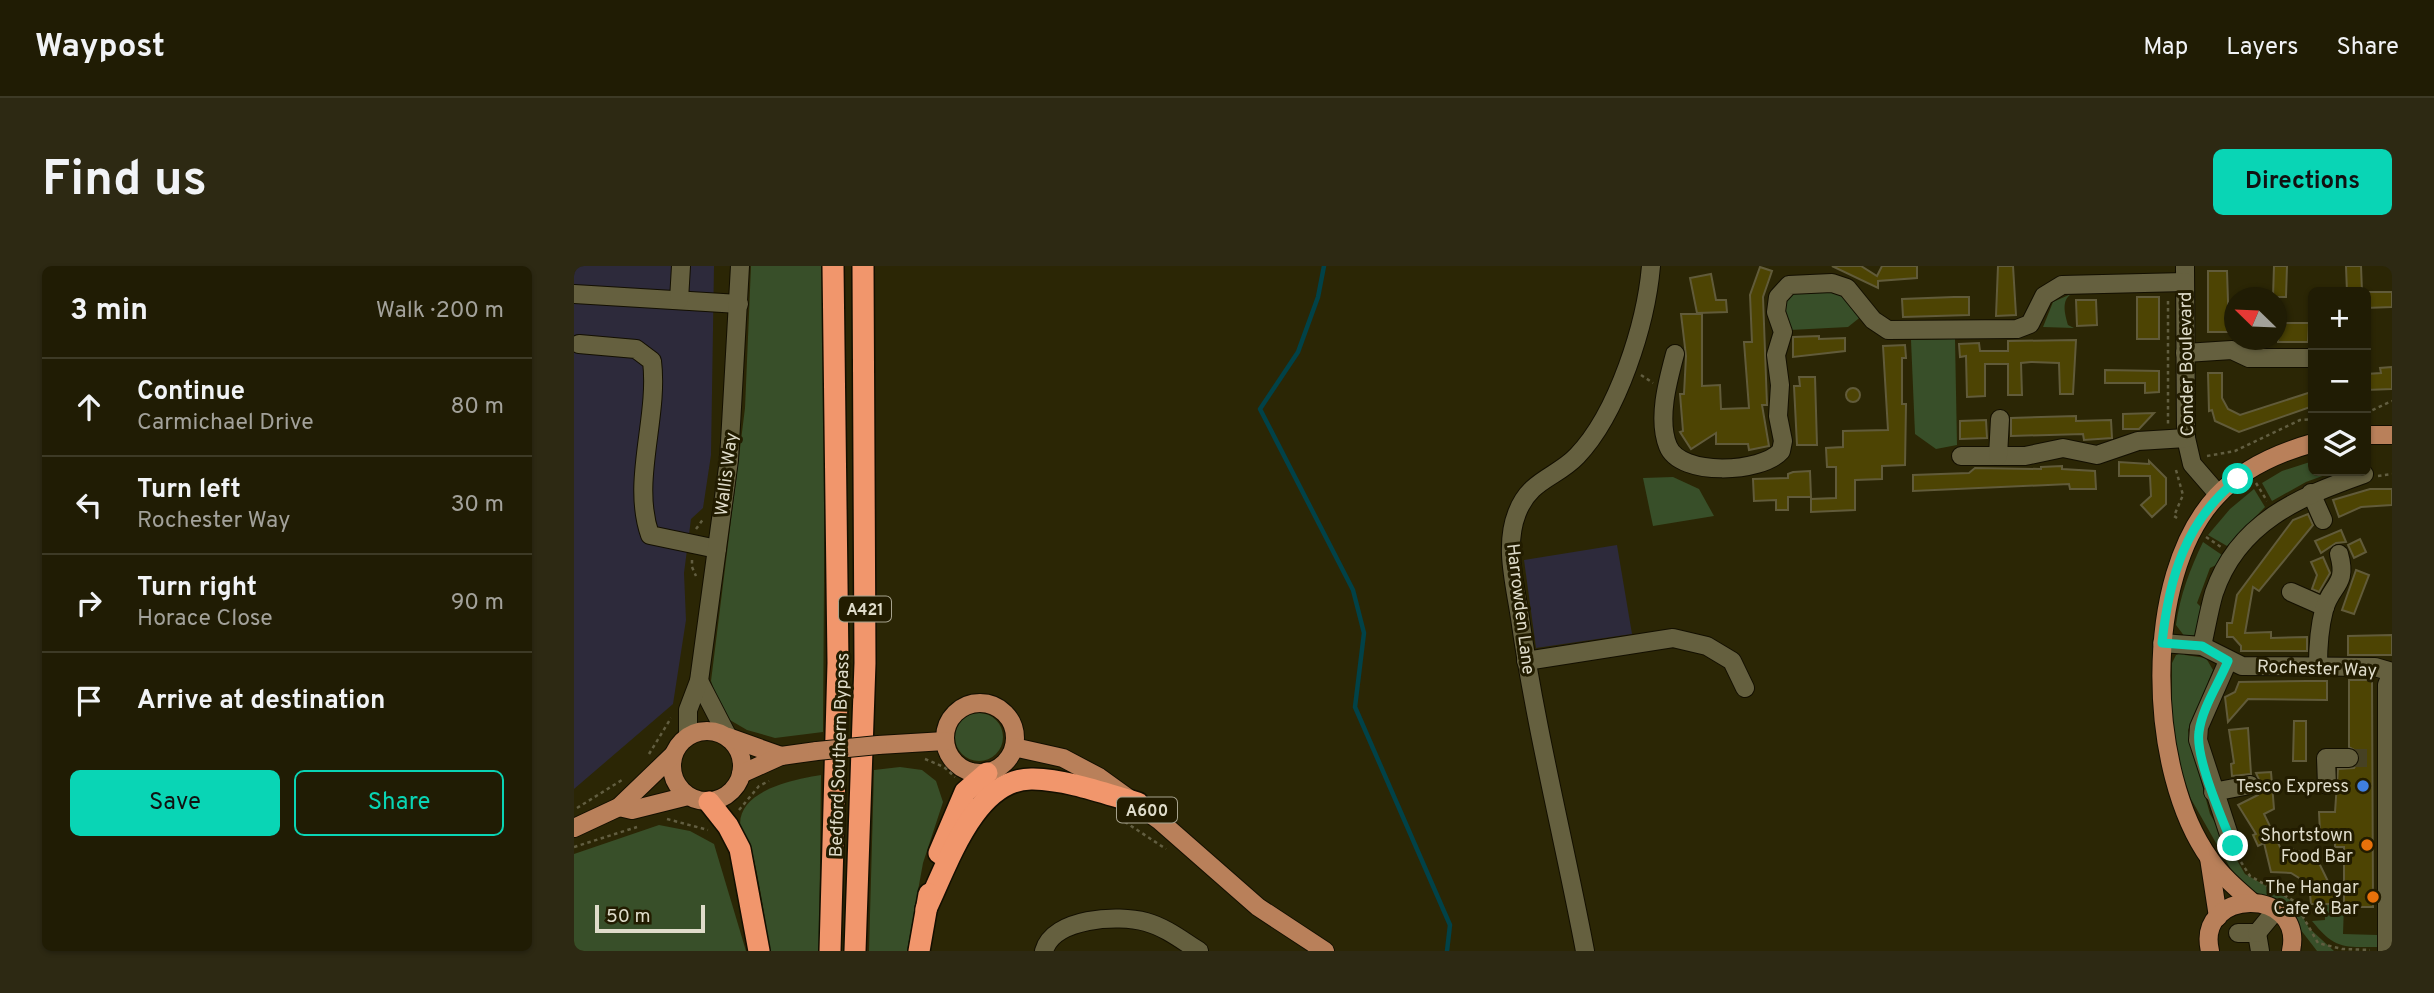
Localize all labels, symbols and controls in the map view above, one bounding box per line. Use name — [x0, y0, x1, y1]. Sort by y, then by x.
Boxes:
text: Waypost — [35, 27, 165, 69]
text: Map — [2143, 33, 2188, 63]
text: Layers — [2226, 33, 2298, 63]
text: Share — [2336, 33, 2399, 63]
button: Directions — [2213, 149, 2392, 215]
text: Find us — [42, 151, 207, 213]
north arrow — [2224, 287, 2287, 350]
map controls — [2308, 287, 2371, 476]
button: + — [2308, 287, 2371, 350]
street label: Conder Boulevard — [2175, 291, 2200, 437]
text: 3 min — [70, 293, 148, 330]
text: Walk · 200 m — [376, 297, 504, 326]
button: − — [2308, 350, 2371, 413]
text: Continue — [137, 376, 245, 409]
icon: ahead — [70, 388, 108, 426]
text: 80 m — [451, 393, 504, 422]
text: Carmichael Drive — [137, 409, 314, 438]
button: layers — [2308, 413, 2371, 476]
street label: Wallis Way — [711, 431, 744, 517]
route start — [2222, 463, 2253, 494]
text: Turn left — [137, 474, 241, 507]
icon: left — [70, 486, 108, 524]
text: 30 m — [451, 491, 504, 520]
text: Rochester Way — [137, 507, 290, 536]
street label: Harrowden Lane — [1500, 542, 1539, 676]
text: Turn right — [137, 572, 257, 605]
icon: right — [70, 584, 108, 622]
text: 90 m — [451, 589, 504, 618]
road number: A421 — [839, 596, 891, 622]
text: Horace Close — [137, 605, 273, 634]
street label: Bedford Southern Bypass — [825, 652, 856, 858]
street label: Rochester Way — [2257, 656, 2377, 683]
icon: arrive — [70, 682, 108, 720]
text: Arrive at destination — [137, 685, 385, 718]
button: Save — [70, 770, 280, 836]
button: Share — [294, 770, 504, 836]
place label: Tesco Express — [2236, 776, 2349, 799]
marker: Tesco Express — [2355, 778, 2371, 794]
road number: A600 — [1117, 797, 1177, 822]
place label: Shortstown Food Bar — [2260, 825, 2353, 869]
route end — [2217, 830, 2248, 861]
marker: Shortstown Food Bar — [2359, 837, 2375, 853]
place label: The Hangar Cafe & Bar — [2265, 877, 2359, 921]
marker: The Hangar Cafe & Bar — [2365, 889, 2381, 905]
scale bar — [595, 902, 705, 934]
text: 50 m — [606, 905, 651, 929]

